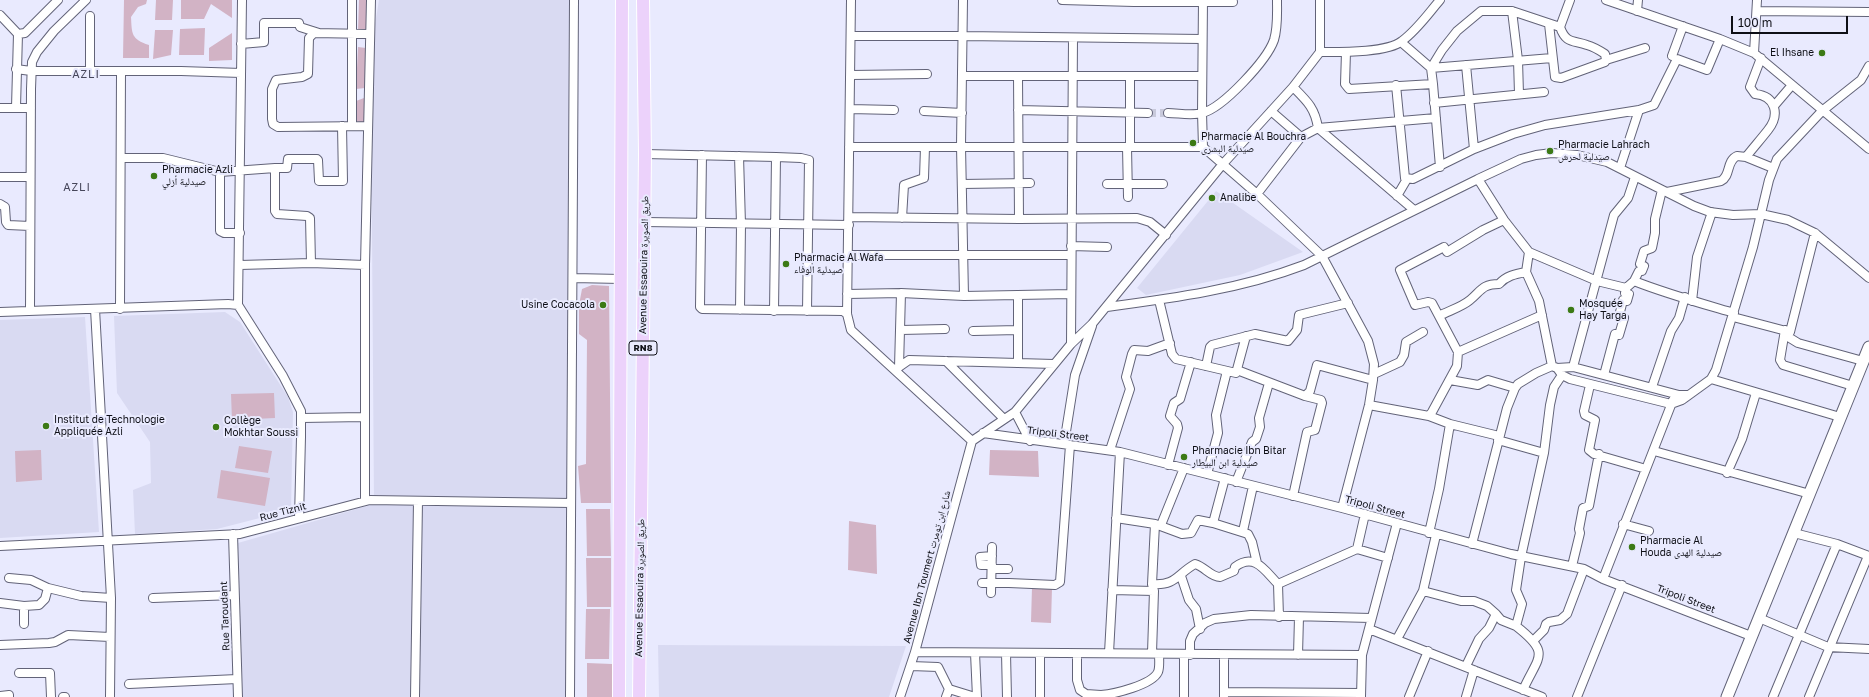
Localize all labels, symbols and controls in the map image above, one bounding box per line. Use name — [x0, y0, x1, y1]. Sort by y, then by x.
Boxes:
scale bar — [1733, 8, 1850, 34]
text: 100 m — [1738, 15, 1772, 30]
place label: El Ihsane — [1770, 47, 1814, 59]
marker: El Ihsane — [1817, 48, 1827, 58]
district label: AZLI — [72, 68, 100, 82]
place label: Pharmacie Al Bouchra صيدلية البشرى — [1201, 131, 1306, 154]
marker: Pharmacie Al Bouchra صيدلية البشرى — [1188, 138, 1198, 148]
place label: Pharmacie Lahrach صيدلية لحرش — [1558, 139, 1650, 162]
marker: Pharmacie Lahrach صيدلية لحرش — [1545, 146, 1555, 156]
place label: Pharmacie Azli صيدلية أزلي — [162, 164, 233, 188]
marker: Pharmacie Azli صيدلية أزلي — [149, 171, 159, 181]
district label: AZLI — [63, 181, 91, 195]
place label: Analibe — [1220, 192, 1256, 204]
marker: Analibe — [1207, 193, 1217, 203]
street label: Avenue Essaouira طريق الصويرة — [637, 196, 651, 334]
place label: Pharmacie Al Wafa صيدلية الوفاء — [794, 252, 883, 276]
marker: Pharmacie Al Wafa صيدلية الوفاء — [781, 259, 791, 269]
place label: Mosquée Hay Targa — [1579, 298, 1627, 322]
place label: Usine Cocacola — [521, 299, 595, 311]
marker: Usine Cocacola — [598, 300, 608, 310]
marker: Mosquée Hay Targa — [1566, 305, 1576, 315]
road number: RN8 — [629, 341, 657, 355]
place label: Institut de Technologie Appliquée Azli — [54, 414, 165, 438]
place label: Collège Mokhtar Soussi — [224, 415, 298, 438]
marker: Institut de Technologie Appliquée Azli — [41, 421, 51, 431]
marker: Collège Mokhtar Soussi — [211, 422, 221, 432]
street label: Tripoli Street — [1026, 424, 1090, 444]
place label: Pharmacie Ibn Bitar صيدلية ابن البيطار — [1192, 445, 1286, 468]
marker: Pharmacie Ibn Bitar صيدلية ابن البيطار — [1179, 452, 1189, 462]
street label: Avenue Ibn Toumert شارع ابن تومرت — [901, 489, 953, 645]
street label: Tripoli Street — [1343, 493, 1407, 521]
street label: Rue Tiznit — [258, 500, 308, 524]
street label: Avenue Essaouira طريق الصويرة — [633, 519, 647, 657]
place label: Pharmacie Al Houda صيدلية الهدى — [1640, 535, 1722, 558]
marker: Pharmacie Al Houda صيدلية الهدى — [1627, 542, 1637, 552]
street label: Rue Taroudant — [218, 581, 232, 651]
street label: Tripoli Street — [1655, 582, 1717, 616]

